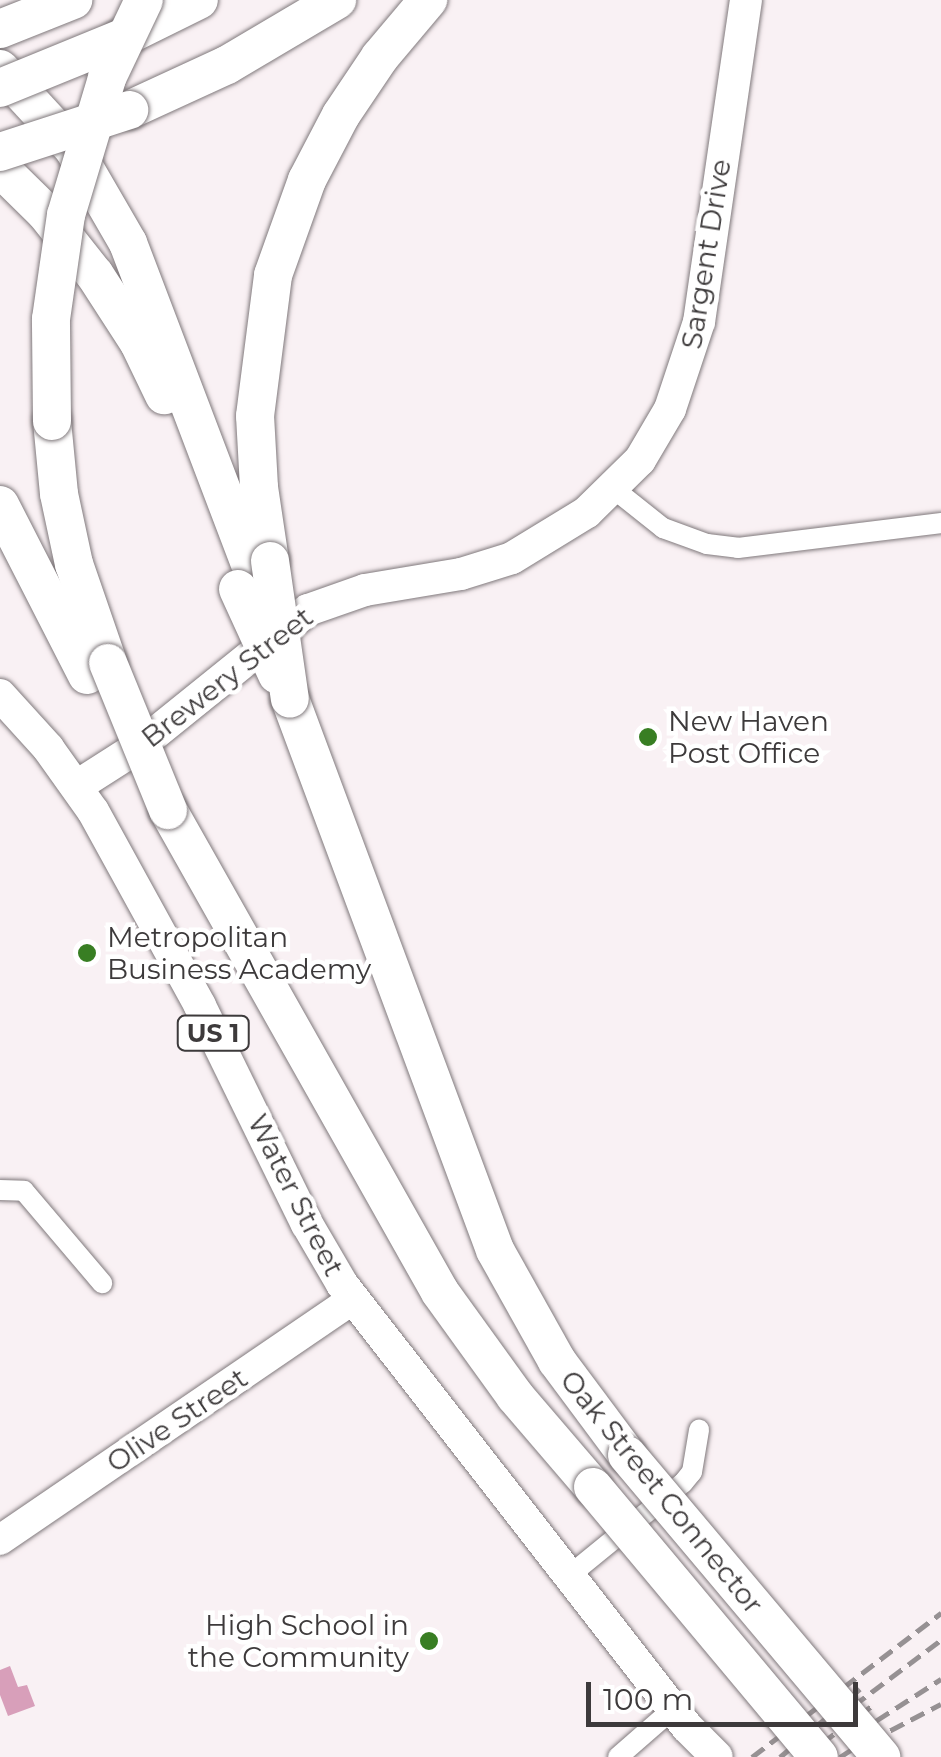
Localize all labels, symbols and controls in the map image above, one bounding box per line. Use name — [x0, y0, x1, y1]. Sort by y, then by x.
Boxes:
street label: Sargent Drive — [674, 157, 738, 351]
street label: Brewery Street — [135, 600, 319, 754]
place label: New Haven Post Office — [668, 704, 829, 770]
marker: New Haven Post Office — [637, 726, 659, 748]
place label: Metropolitan Business Academy — [107, 920, 371, 986]
marker: Metropolitan Business Academy — [76, 942, 98, 964]
road number: US 1 — [176, 1013, 250, 1053]
street label: Water Street — [241, 1108, 351, 1282]
street label: Olive Street — [100, 1361, 254, 1479]
street label: Oak Street Connector — [554, 1364, 770, 1620]
place label: High School in the Community — [188, 1608, 409, 1674]
marker: High School in the Community — [418, 1630, 440, 1652]
scale bar — [591, 1662, 864, 1724]
text: 100 m — [603, 1681, 693, 1718]

